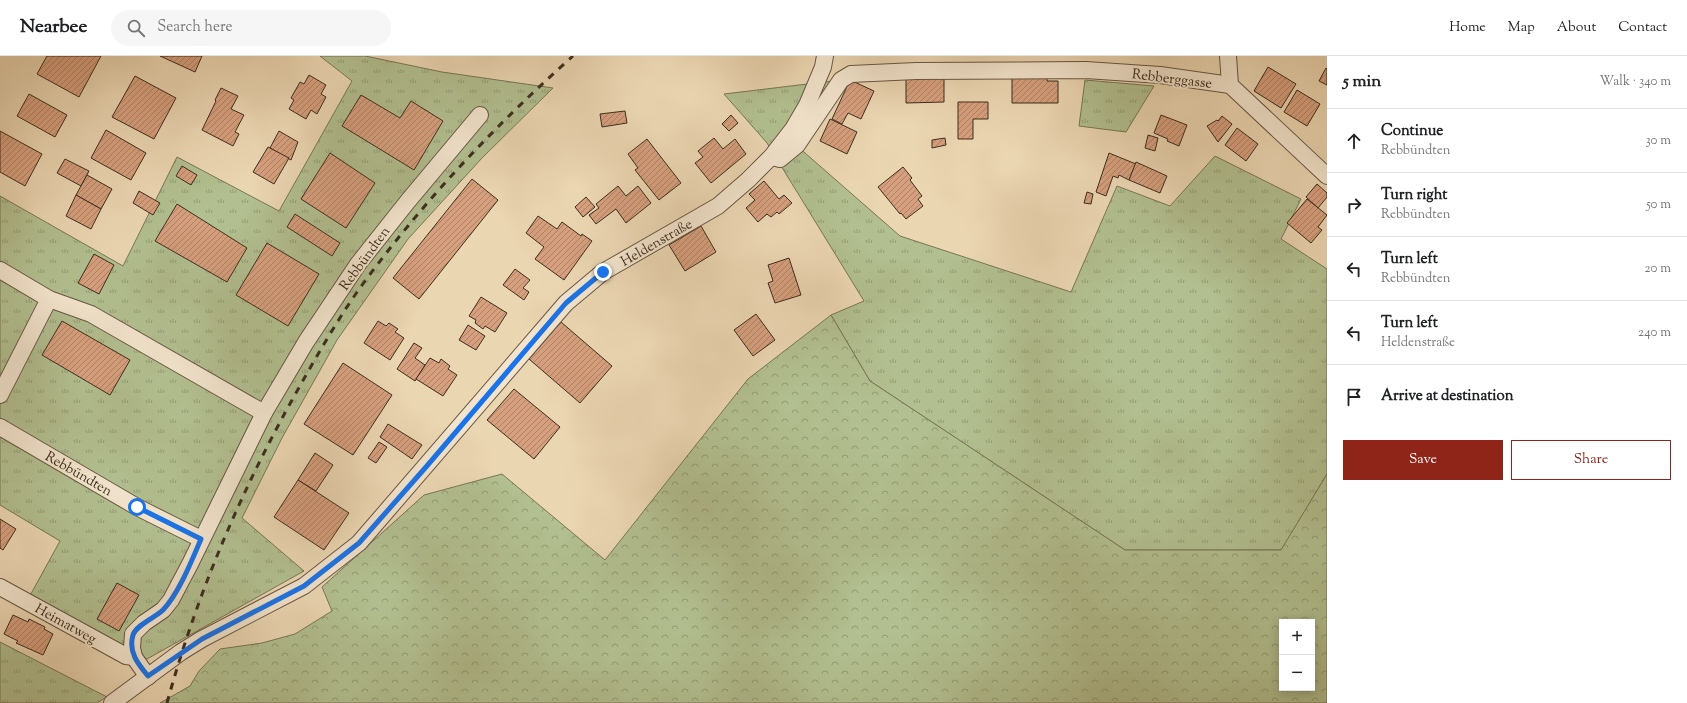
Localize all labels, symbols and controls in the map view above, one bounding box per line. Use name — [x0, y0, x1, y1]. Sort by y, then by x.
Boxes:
search box — [111, 10, 391, 46]
text: Nearbee — [20, 14, 87, 41]
icon: search — [125, 17, 147, 39]
text: Search here — [157, 17, 233, 38]
text: Home — [1449, 18, 1486, 38]
text: Map — [1508, 18, 1535, 38]
text: About — [1557, 18, 1596, 38]
text: Contact — [1618, 18, 1667, 38]
street label: Rebberggasse — [1131, 65, 1213, 95]
text: 5 min — [1343, 70, 1381, 94]
text: Walk · 340 m — [1600, 73, 1671, 91]
text: Continue — [1381, 121, 1443, 142]
icon: ahead — [1343, 130, 1365, 152]
text: 30 m — [1645, 132, 1671, 150]
text: Rebbündten — [1381, 142, 1450, 160]
text: Turn right — [1381, 185, 1447, 206]
icon: right — [1343, 194, 1365, 216]
text: 50 m — [1646, 196, 1671, 214]
text: Rebbündten — [1381, 206, 1450, 224]
street label: Heldenstraße — [617, 215, 697, 272]
street label: Rebbündten — [336, 223, 396, 295]
text: Turn left — [1381, 249, 1438, 270]
icon: left — [1343, 258, 1365, 280]
text: 20 m — [1645, 260, 1671, 278]
route end — [594, 263, 612, 281]
text: Rebbündten — [1381, 270, 1450, 288]
text: Turn left — [1381, 313, 1438, 334]
icon: left — [1343, 322, 1365, 344]
text: 240 m — [1638, 324, 1671, 342]
text: Heldenstraße — [1381, 334, 1455, 352]
icon: arrive — [1343, 386, 1365, 408]
text: Arrive at destination — [1381, 386, 1514, 407]
button: Save — [1343, 440, 1503, 480]
button: Share — [1511, 440, 1671, 480]
street label: Rebbündten — [41, 447, 115, 502]
route start — [128, 498, 146, 516]
street label: Heimatweg — [31, 600, 100, 650]
map controls — [1279, 619, 1315, 691]
button: + — [1279, 619, 1315, 655]
button: − — [1279, 655, 1315, 691]

